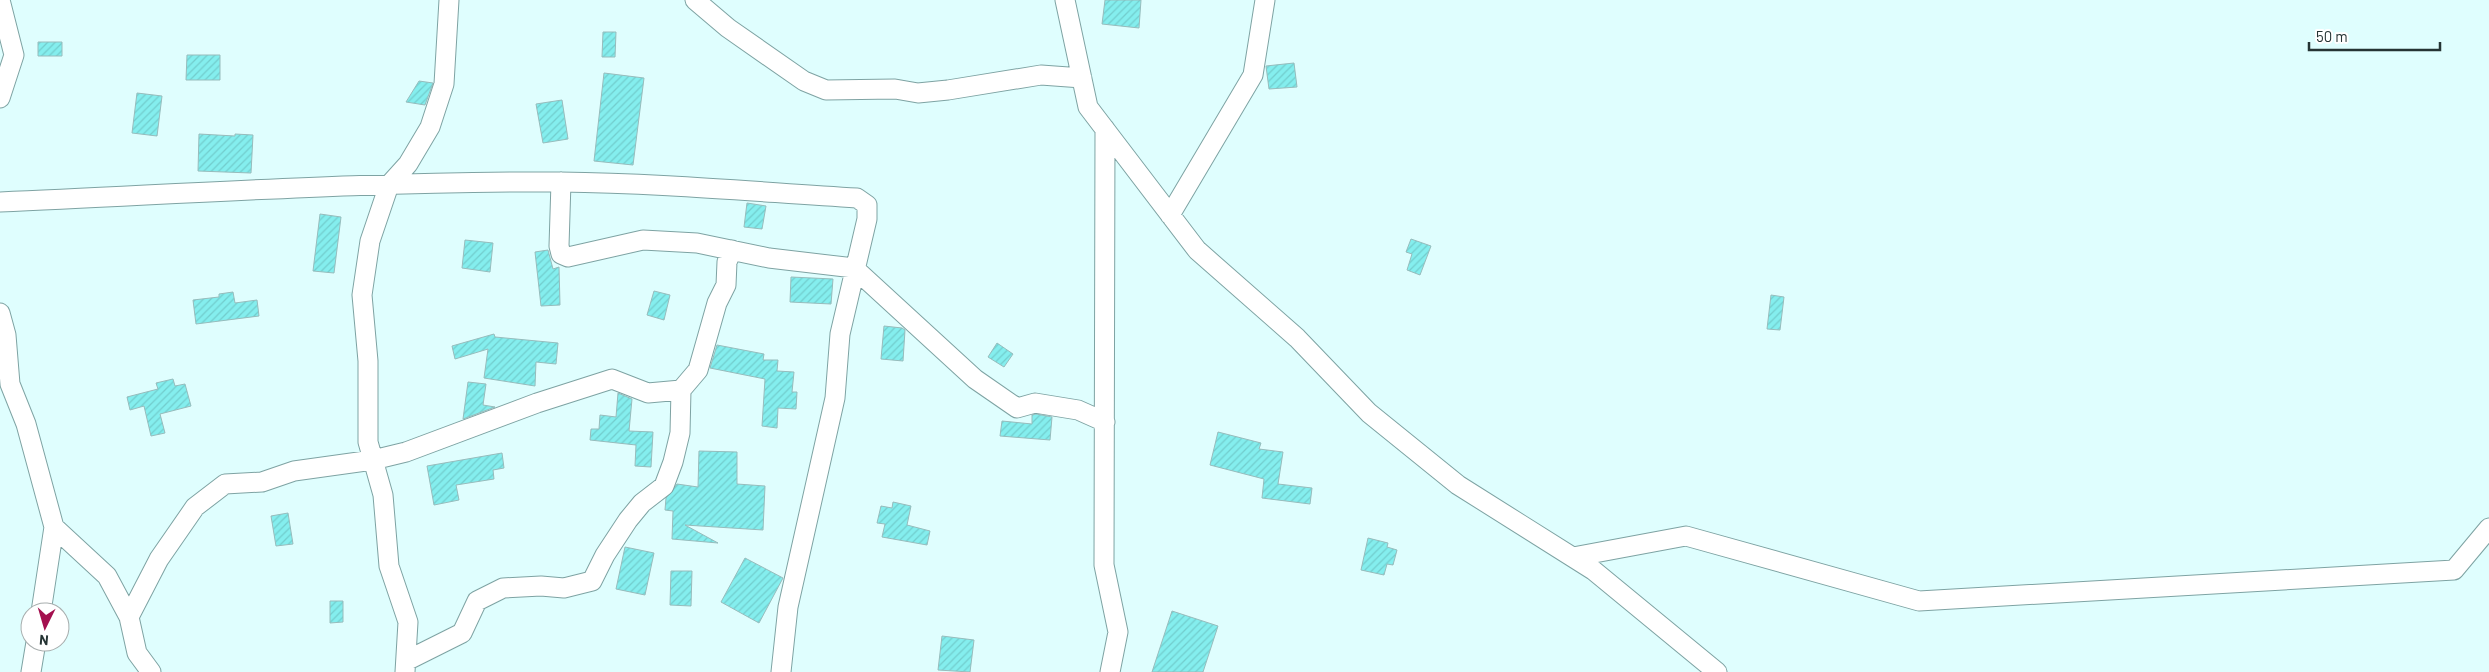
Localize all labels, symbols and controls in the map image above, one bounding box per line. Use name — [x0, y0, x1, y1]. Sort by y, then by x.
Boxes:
scale bar — [2309, 20, 2440, 52]
text: 50 m — [2316, 27, 2348, 45]
north arrow — [20, 602, 70, 652]
text: N — [38, 632, 49, 649]

